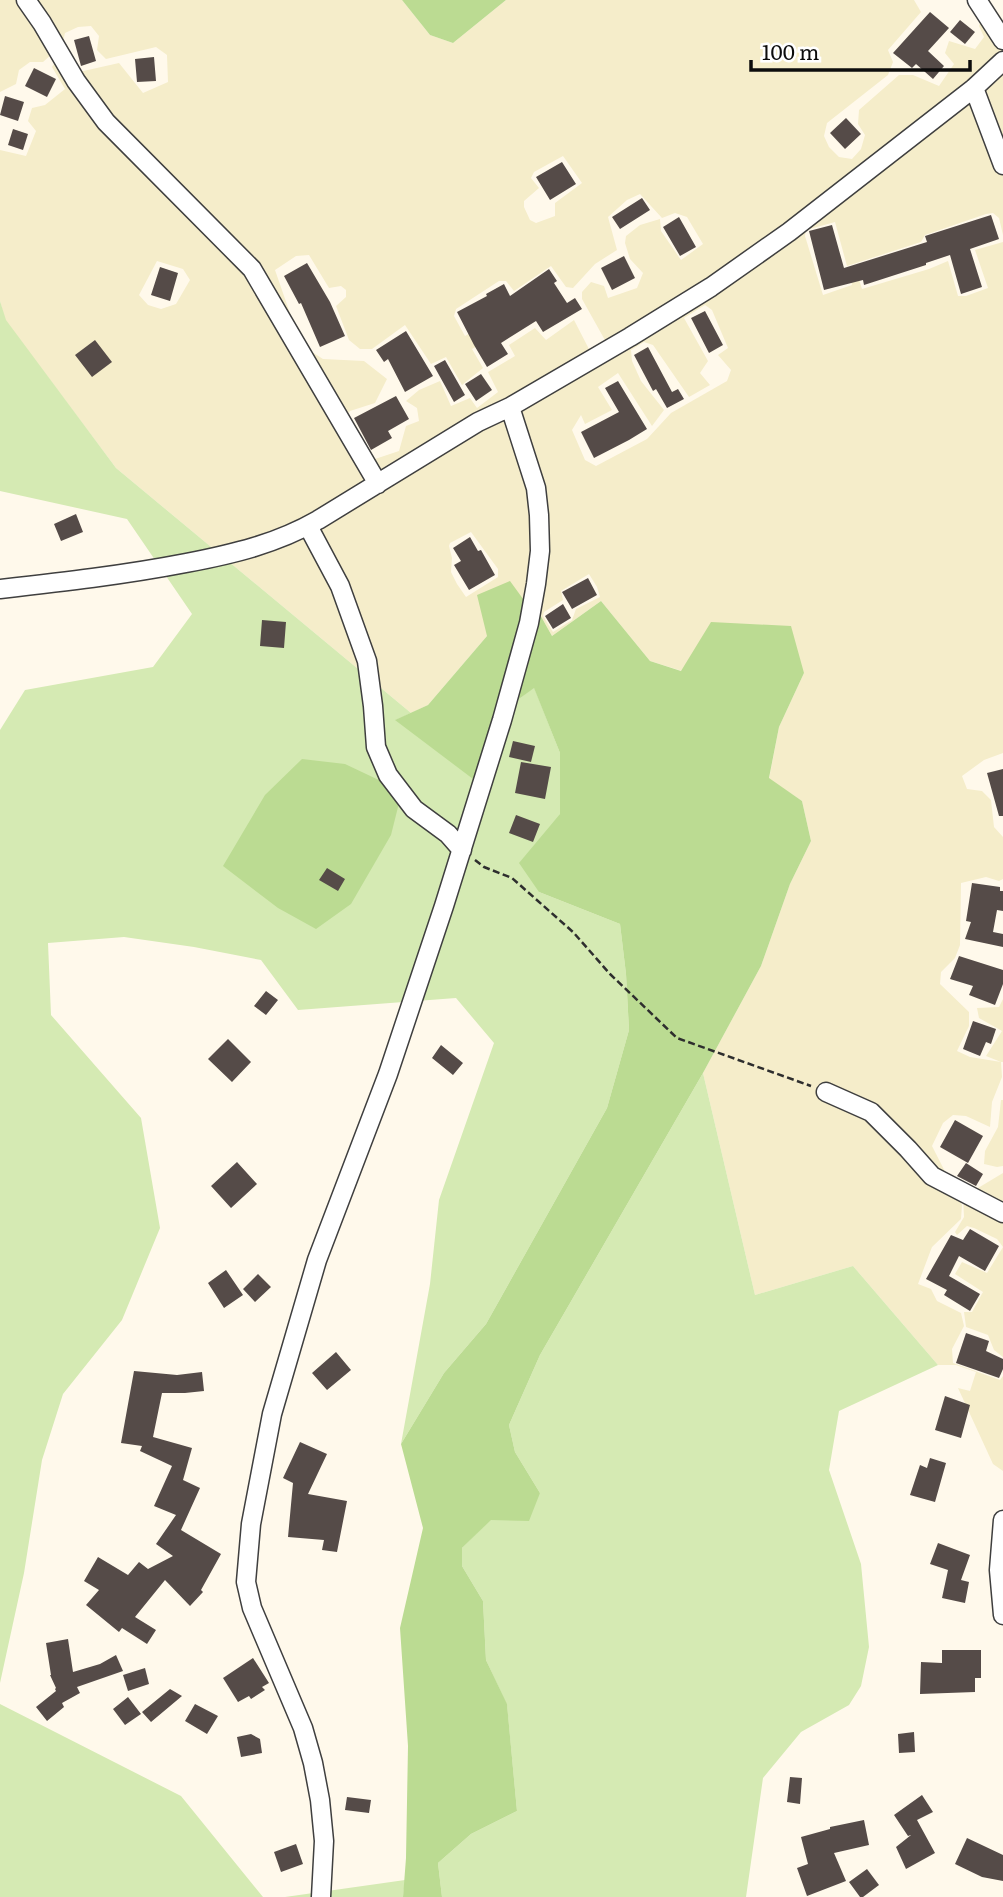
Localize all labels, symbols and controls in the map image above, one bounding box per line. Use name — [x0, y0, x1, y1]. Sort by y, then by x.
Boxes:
scale bar — [751, 28, 970, 72]
text: 100 m — [762, 35, 819, 66]

